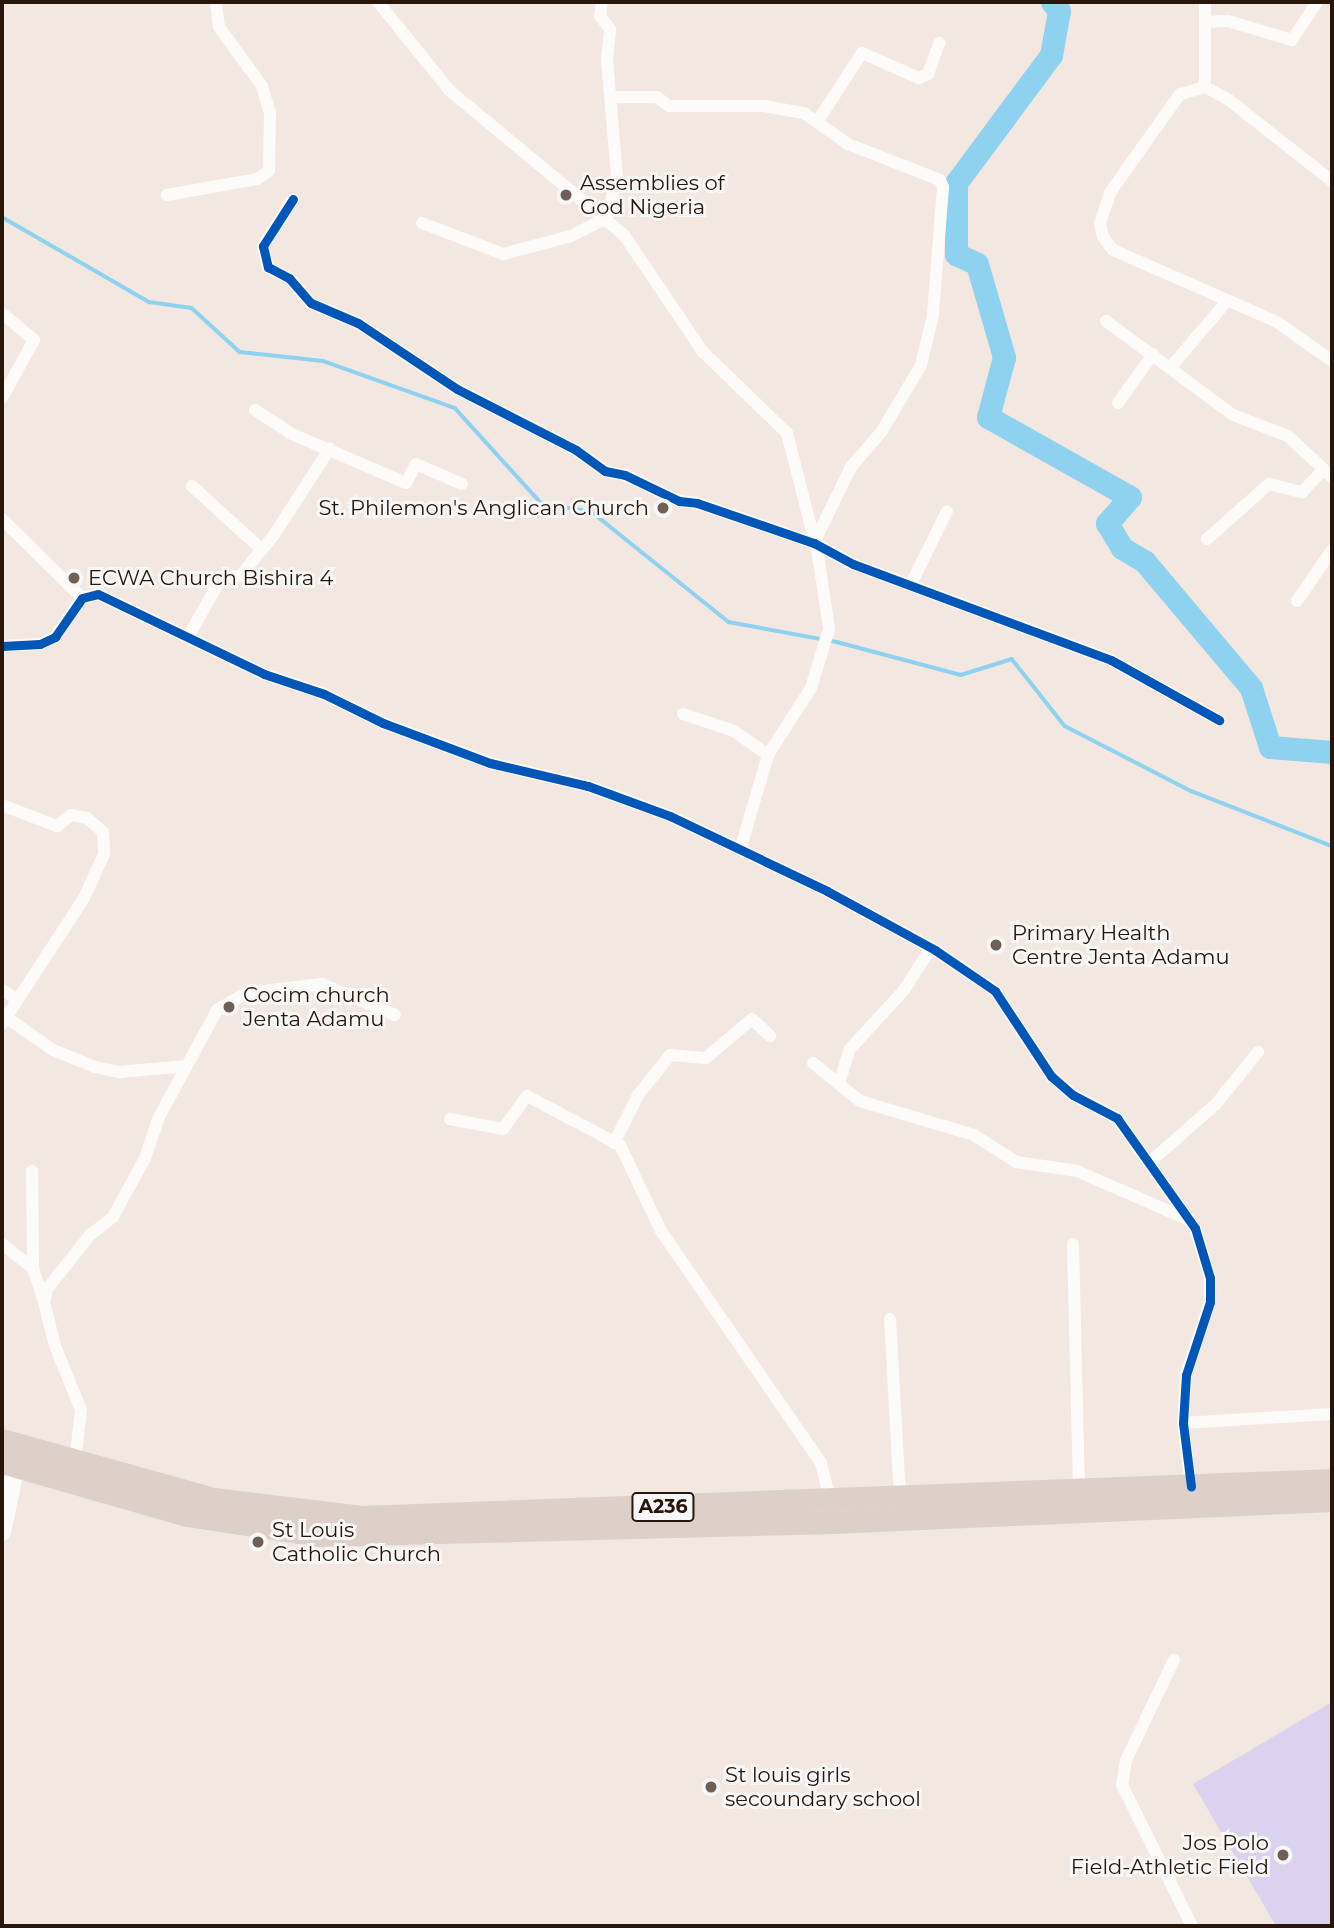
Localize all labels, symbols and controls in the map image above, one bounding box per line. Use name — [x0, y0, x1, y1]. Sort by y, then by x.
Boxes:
place label: Assemblies of God Nigeria — [580, 170, 725, 220]
marker: Assemblies of God Nigeria — [558, 187, 574, 203]
place label: St. Philemon's Anglican Church — [318, 495, 649, 521]
marker: St. Philemon's Anglican Church — [655, 500, 671, 516]
place label: ECWA Church Bishira 4 — [88, 565, 333, 591]
marker: ECWA Church Bishira 4 — [66, 570, 82, 586]
place label: Primary Health Centre Jenta Adamu — [1012, 920, 1230, 970]
marker: Primary Health Centre Jenta Adamu — [986, 935, 1006, 955]
place label: Cocim church Jenta Adamu — [243, 982, 390, 1032]
marker: Cocim church Jenta Adamu — [221, 999, 237, 1015]
road number: A236 — [630, 1492, 696, 1522]
place label: St Louis Catholic Church — [272, 1517, 441, 1567]
marker: St Louis Catholic Church — [250, 1534, 266, 1550]
place label: St louis girls secoundary school — [725, 1762, 921, 1812]
marker: St louis girls secoundary school — [703, 1779, 719, 1795]
place label: Jos Polo Field-Athletic Field — [1071, 1830, 1269, 1880]
marker: Jos Polo Field-Athletic Field — [1275, 1847, 1291, 1863]

